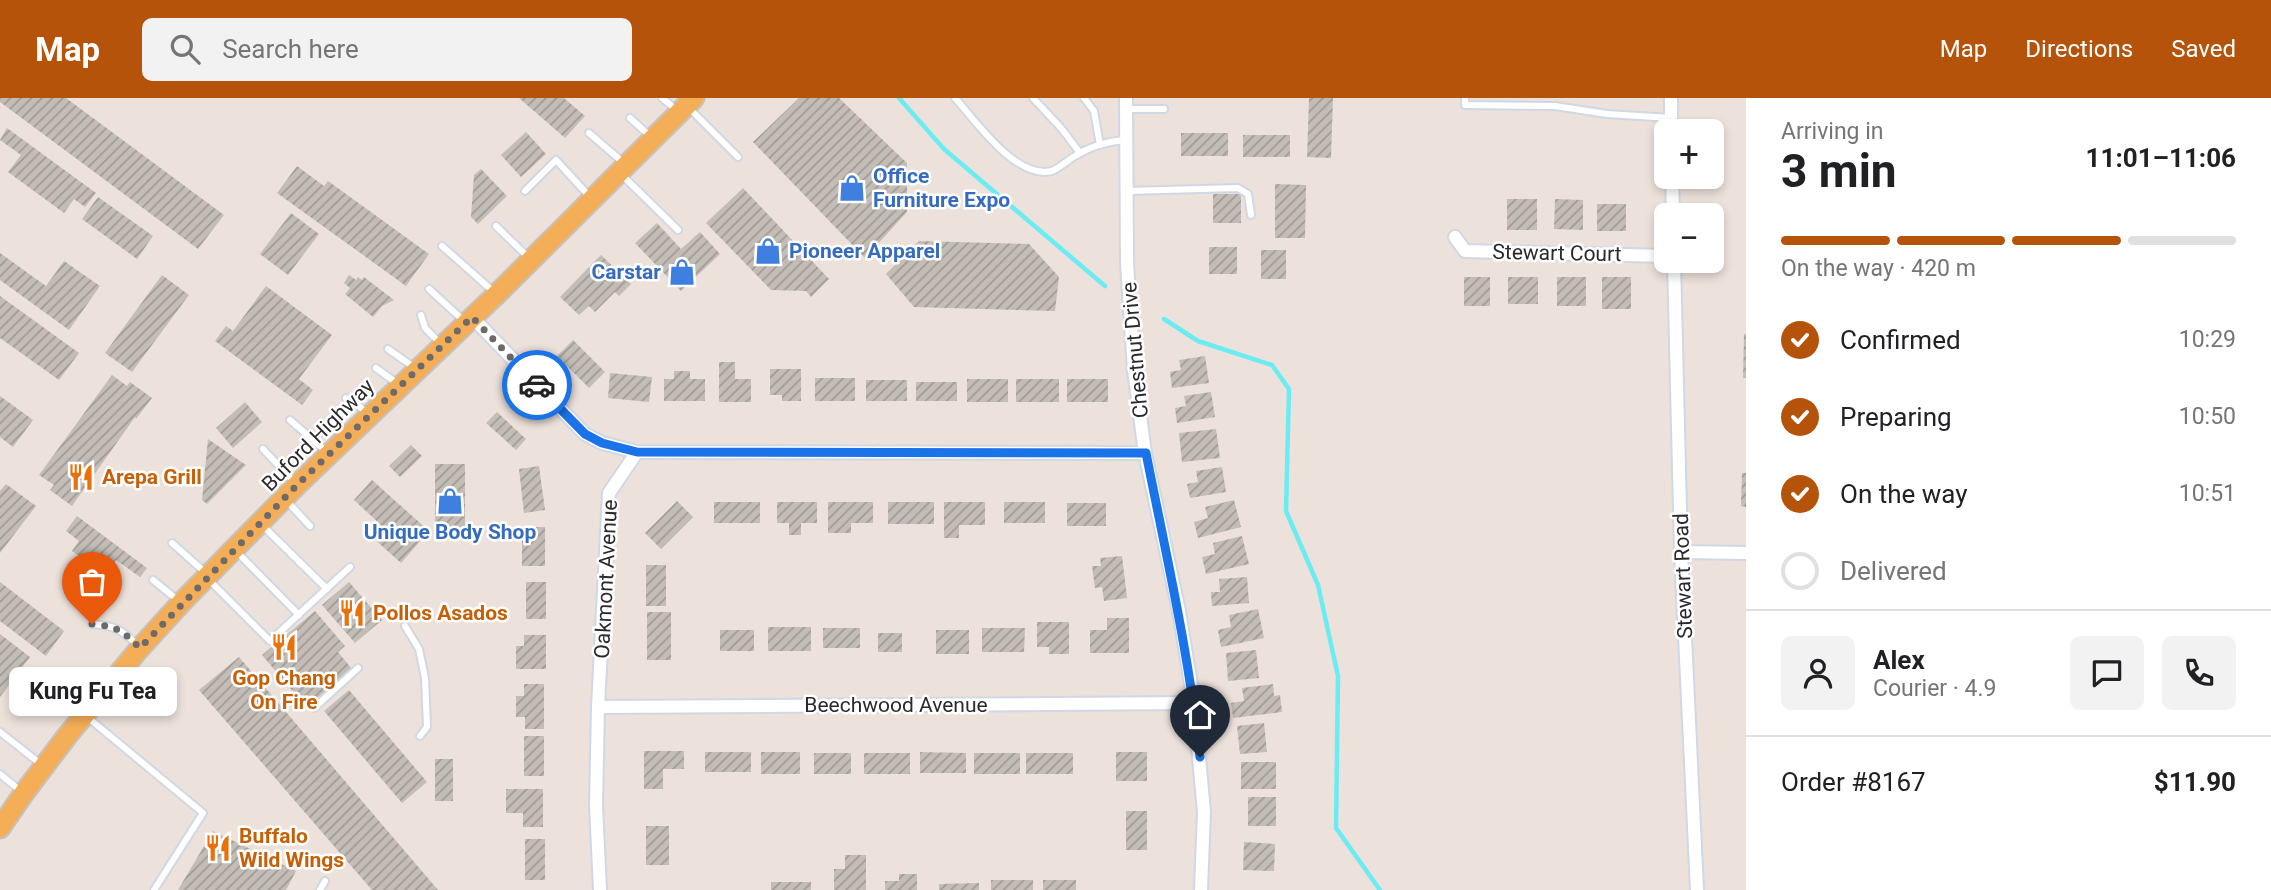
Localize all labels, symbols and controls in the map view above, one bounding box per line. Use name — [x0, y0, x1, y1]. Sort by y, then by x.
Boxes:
search box — [142, 18, 632, 81]
text: Map — [35, 30, 100, 69]
icon: search — [166, 30, 204, 68]
text: Search here — [222, 34, 359, 64]
text: Map — [1940, 35, 1987, 63]
text: Directions — [2025, 35, 2133, 63]
text: Saved — [2171, 35, 2236, 63]
text: Arriving in — [1781, 118, 1884, 145]
map controls — [1654, 119, 1724, 273]
button: + — [1654, 119, 1724, 189]
text: 11:01–11:06 — [2086, 143, 2236, 173]
text: 3 min — [1781, 144, 1897, 198]
place label: Office Furniture Expo — [873, 164, 1010, 212]
shop icon: Office Furniture Expo — [837, 173, 867, 203]
button: − — [1654, 203, 1724, 273]
shop icon: Pioneer Apparel — [753, 236, 783, 266]
place label: Pioneer Apparel — [789, 239, 940, 263]
street label: Stewart Court — [1492, 240, 1622, 266]
text: On the way · 420 m — [1781, 255, 1976, 282]
shop icon: Carstar — [667, 257, 697, 287]
place label: Carstar — [592, 260, 661, 284]
street label: Chestnut Drive — [1117, 281, 1153, 419]
icon: check — [1781, 321, 1819, 359]
text: Confirmed — [1840, 325, 1961, 355]
text: 10:29 — [2179, 326, 2236, 353]
courier — [502, 350, 572, 420]
icon: car — [518, 366, 556, 404]
street label: Buford Highway — [257, 374, 379, 496]
icon: check — [1781, 398, 1819, 436]
text: Preparing — [1840, 402, 1952, 432]
text: 10:50 — [2179, 403, 2236, 430]
restaurant icon: Arepa Grill — [66, 462, 96, 492]
place label: Arepa Grill — [102, 465, 202, 489]
icon: check — [1781, 475, 1819, 513]
text: On the way — [1840, 479, 1968, 509]
text: 10:51 — [2179, 480, 2236, 507]
shop icon: Unique Body Shop — [435, 486, 465, 516]
street label: Oakmont Avenue — [590, 499, 622, 659]
street label: Stewart Road — [1669, 513, 1697, 639]
place label: Unique Body Shop — [364, 520, 536, 544]
pin — [62, 552, 122, 624]
text: Delivered — [1840, 556, 1947, 586]
icon: bag — [73, 563, 111, 601]
restaurant icon: Pollos Asados — [337, 598, 367, 628]
place label: Pollos Asados — [373, 601, 508, 625]
restaurant icon: Gop Chang On Fire — [269, 632, 299, 662]
button: person — [1781, 636, 1855, 710]
button: chat — [2070, 636, 2144, 710]
button: phone — [2162, 636, 2236, 710]
text: Alex — [1873, 645, 1925, 675]
callout: Kung Fu Tea — [8, 666, 176, 715]
place label: Gop Chang On Fire — [232, 666, 336, 714]
text: Courier · 4.9 — [1873, 675, 1996, 702]
text: Kung Fu Tea — [29, 678, 157, 705]
pin — [1170, 685, 1230, 757]
street label: Beechwood Avenue — [804, 693, 988, 717]
icon: home — [1181, 696, 1219, 734]
text: Order #8167 — [1781, 767, 1926, 797]
text: $11.90 — [2154, 767, 2236, 797]
place label: Buffalo Wild Wings — [239, 824, 344, 872]
restaurant icon: Buffalo Wild Wings — [203, 833, 233, 863]

